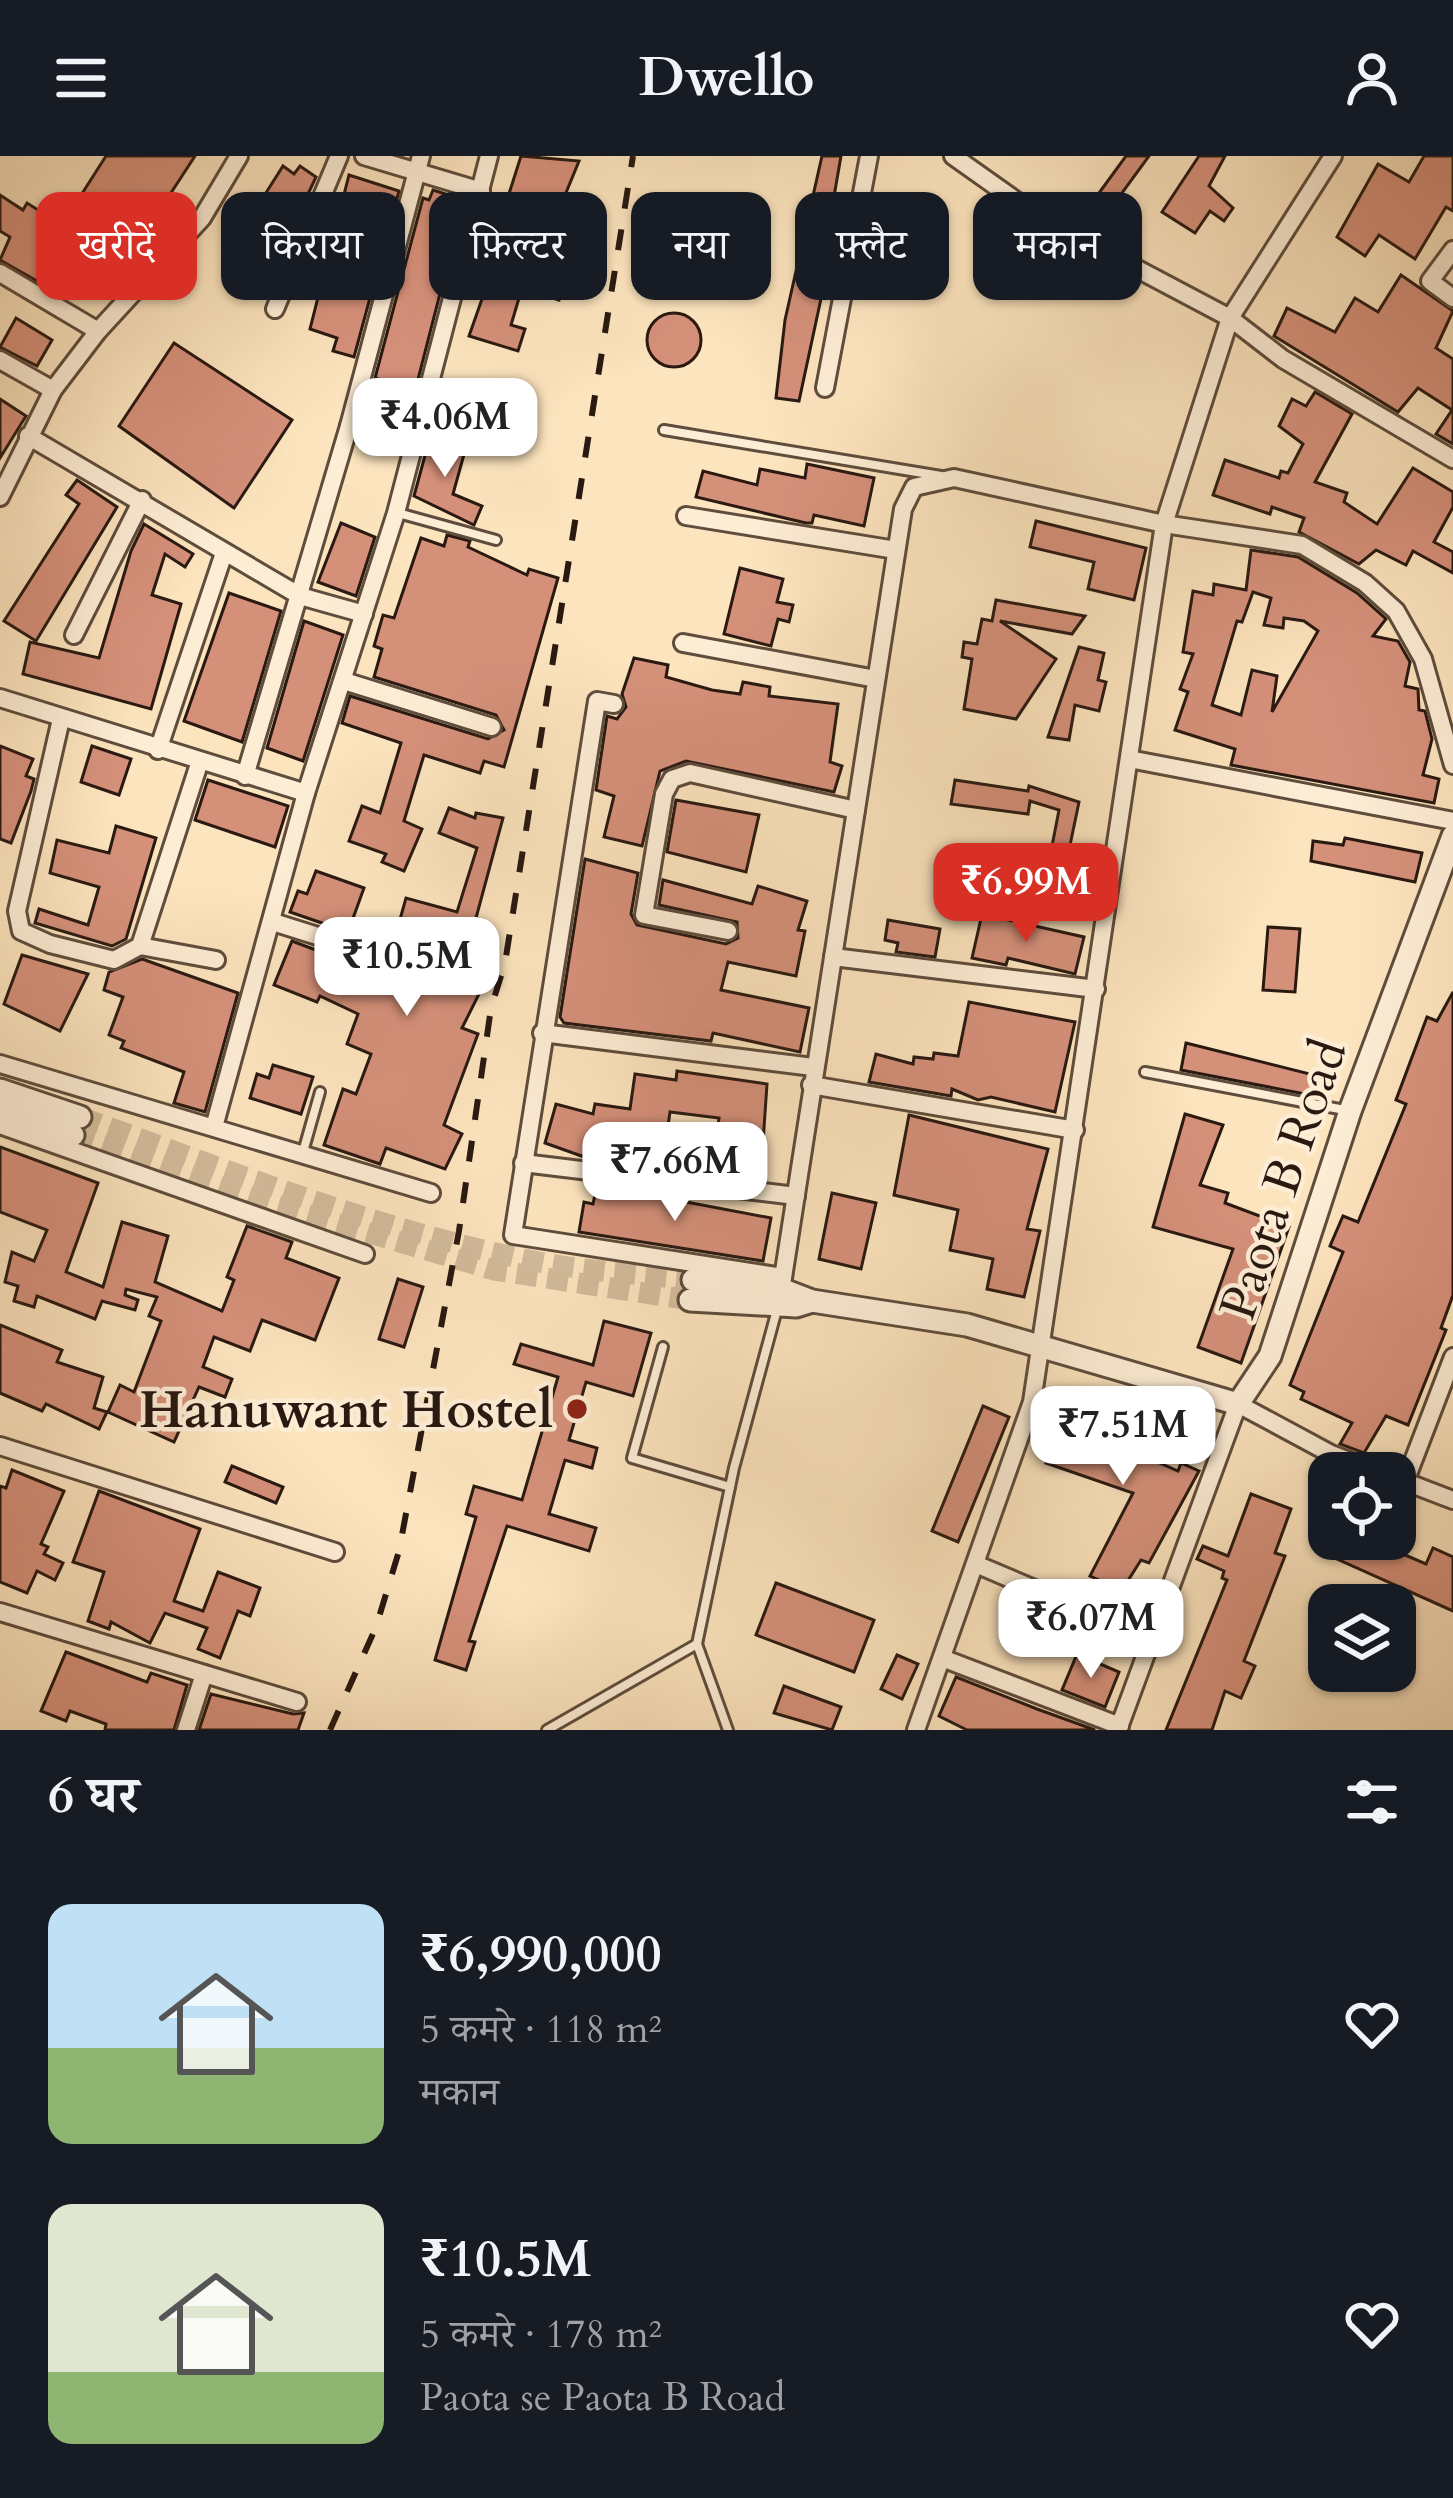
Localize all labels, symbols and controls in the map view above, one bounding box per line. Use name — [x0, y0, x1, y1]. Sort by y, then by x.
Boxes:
text: Dwello — [638, 42, 815, 115]
icon: menu — [48, 45, 114, 111]
icon: person — [1339, 45, 1405, 111]
chip: खरीदें — [36, 192, 197, 300]
chip: किराया — [221, 192, 405, 300]
chip: फ़िल्टर — [429, 192, 607, 300]
chip: नया — [631, 192, 771, 300]
chip: फ़्लैट — [795, 192, 949, 300]
chip: मकान — [973, 192, 1142, 300]
pin: ₹4.06M — [347, 378, 543, 480]
text: ₹4.06M — [379, 390, 511, 443]
pin: ₹6.99M — [928, 843, 1124, 945]
text: ₹6.99M — [960, 855, 1092, 908]
pin: ₹10.5M — [309, 917, 505, 1019]
text: ₹10.5M — [341, 929, 473, 982]
street label: Paota B Road — [1203, 1030, 1365, 1329]
pin: ₹7.66M — [577, 1122, 773, 1224]
text: ₹7.66M — [609, 1134, 741, 1187]
place label: Hanuwant Hostel — [139, 1376, 553, 1446]
pin: ₹7.51M — [1025, 1386, 1221, 1488]
marker: Hanuwant Hostel — [564, 1396, 590, 1422]
text: ₹7.51M — [1057, 1398, 1189, 1451]
map controls — [1308, 1452, 1416, 1692]
button: locate — [1308, 1452, 1416, 1560]
pin: ₹6.07M — [993, 1579, 1189, 1681]
button: layers — [1308, 1584, 1416, 1692]
text: ₹6.07M — [1025, 1591, 1157, 1644]
text: 6 घर — [48, 1761, 138, 1831]
icon: filters — [1339, 1769, 1405, 1835]
text: ₹6,990,000 — [420, 1920, 662, 1990]
icon: home — [144, 1952, 288, 2096]
icon: heart — [1339, 1991, 1405, 2057]
text: 5 कमरे · 118 m² — [420, 2003, 662, 2056]
text: मकान — [420, 2066, 499, 2119]
text: ₹10.5M — [420, 2225, 591, 2295]
icon: home — [144, 2252, 288, 2396]
icon: heart — [1339, 2291, 1405, 2357]
text: 5 कमरे · 178 m² — [420, 2308, 662, 2361]
text: Paota se Paota B Road — [420, 2371, 785, 2424]

